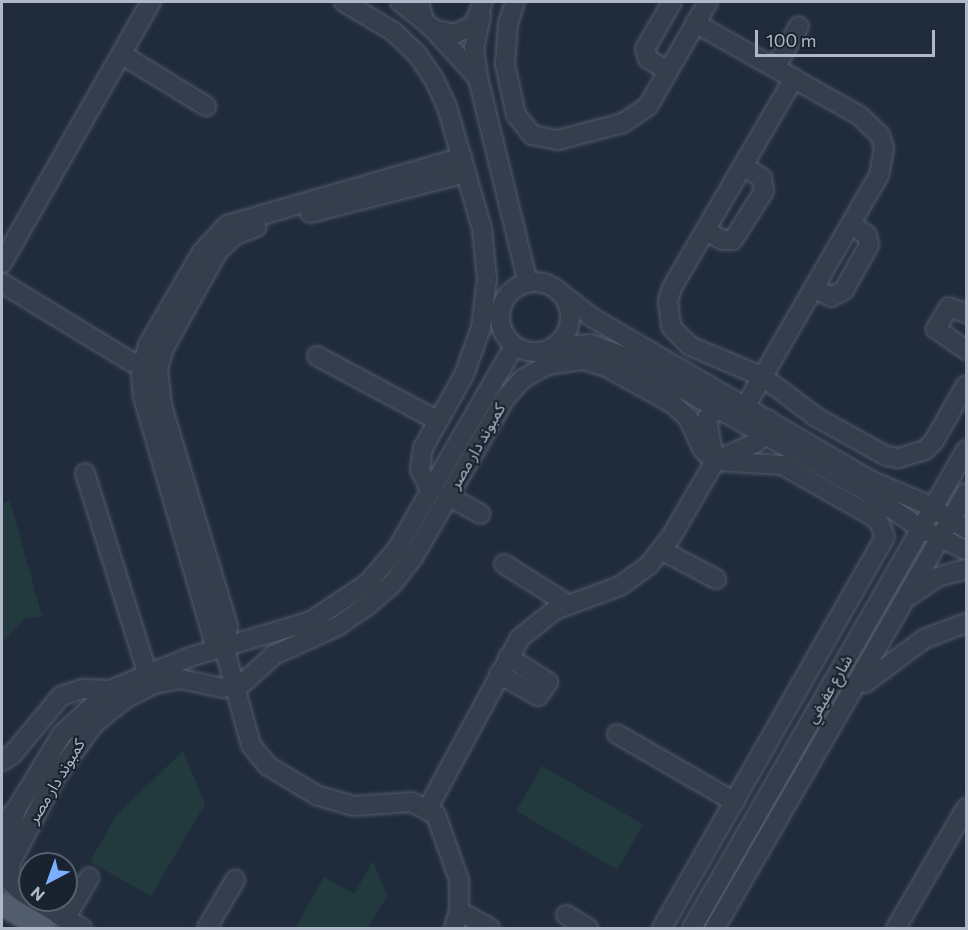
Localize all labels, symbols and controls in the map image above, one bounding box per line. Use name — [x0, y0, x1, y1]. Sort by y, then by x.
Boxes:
scale bar — [758, 18, 938, 56]
text: 100 m — [766, 29, 816, 51]
street label: كمبوند دار مصر — [445, 400, 509, 492]
street label: شارع عفيفي — [802, 651, 856, 727]
street label: كمبوند دار مصر — [23, 735, 89, 827]
north arrow — [18, 852, 78, 912]
text: N — [26, 883, 48, 906]

